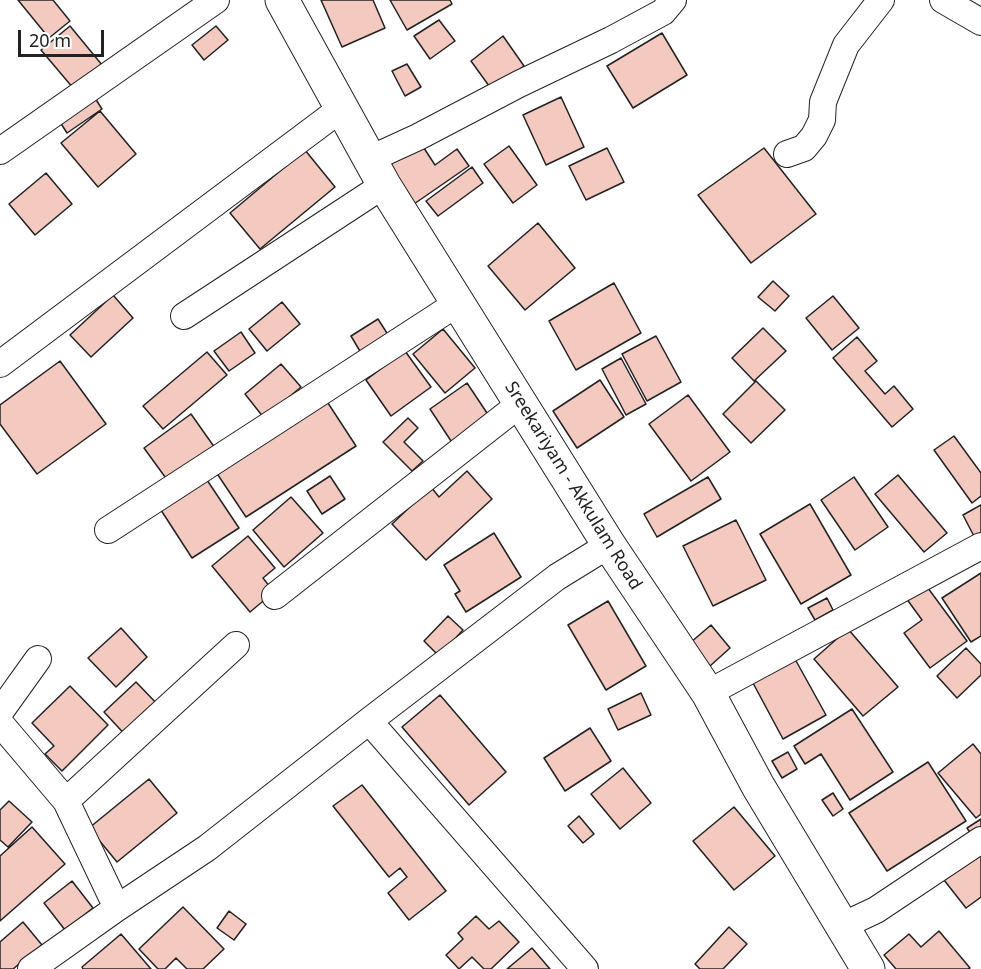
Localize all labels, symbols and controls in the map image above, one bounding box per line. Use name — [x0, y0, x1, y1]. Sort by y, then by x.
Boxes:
scale bar — [21, 18, 106, 56]
text: 20 m — [29, 28, 71, 52]
street label: Sreekariyam - Akkulam Road — [500, 378, 646, 594]

